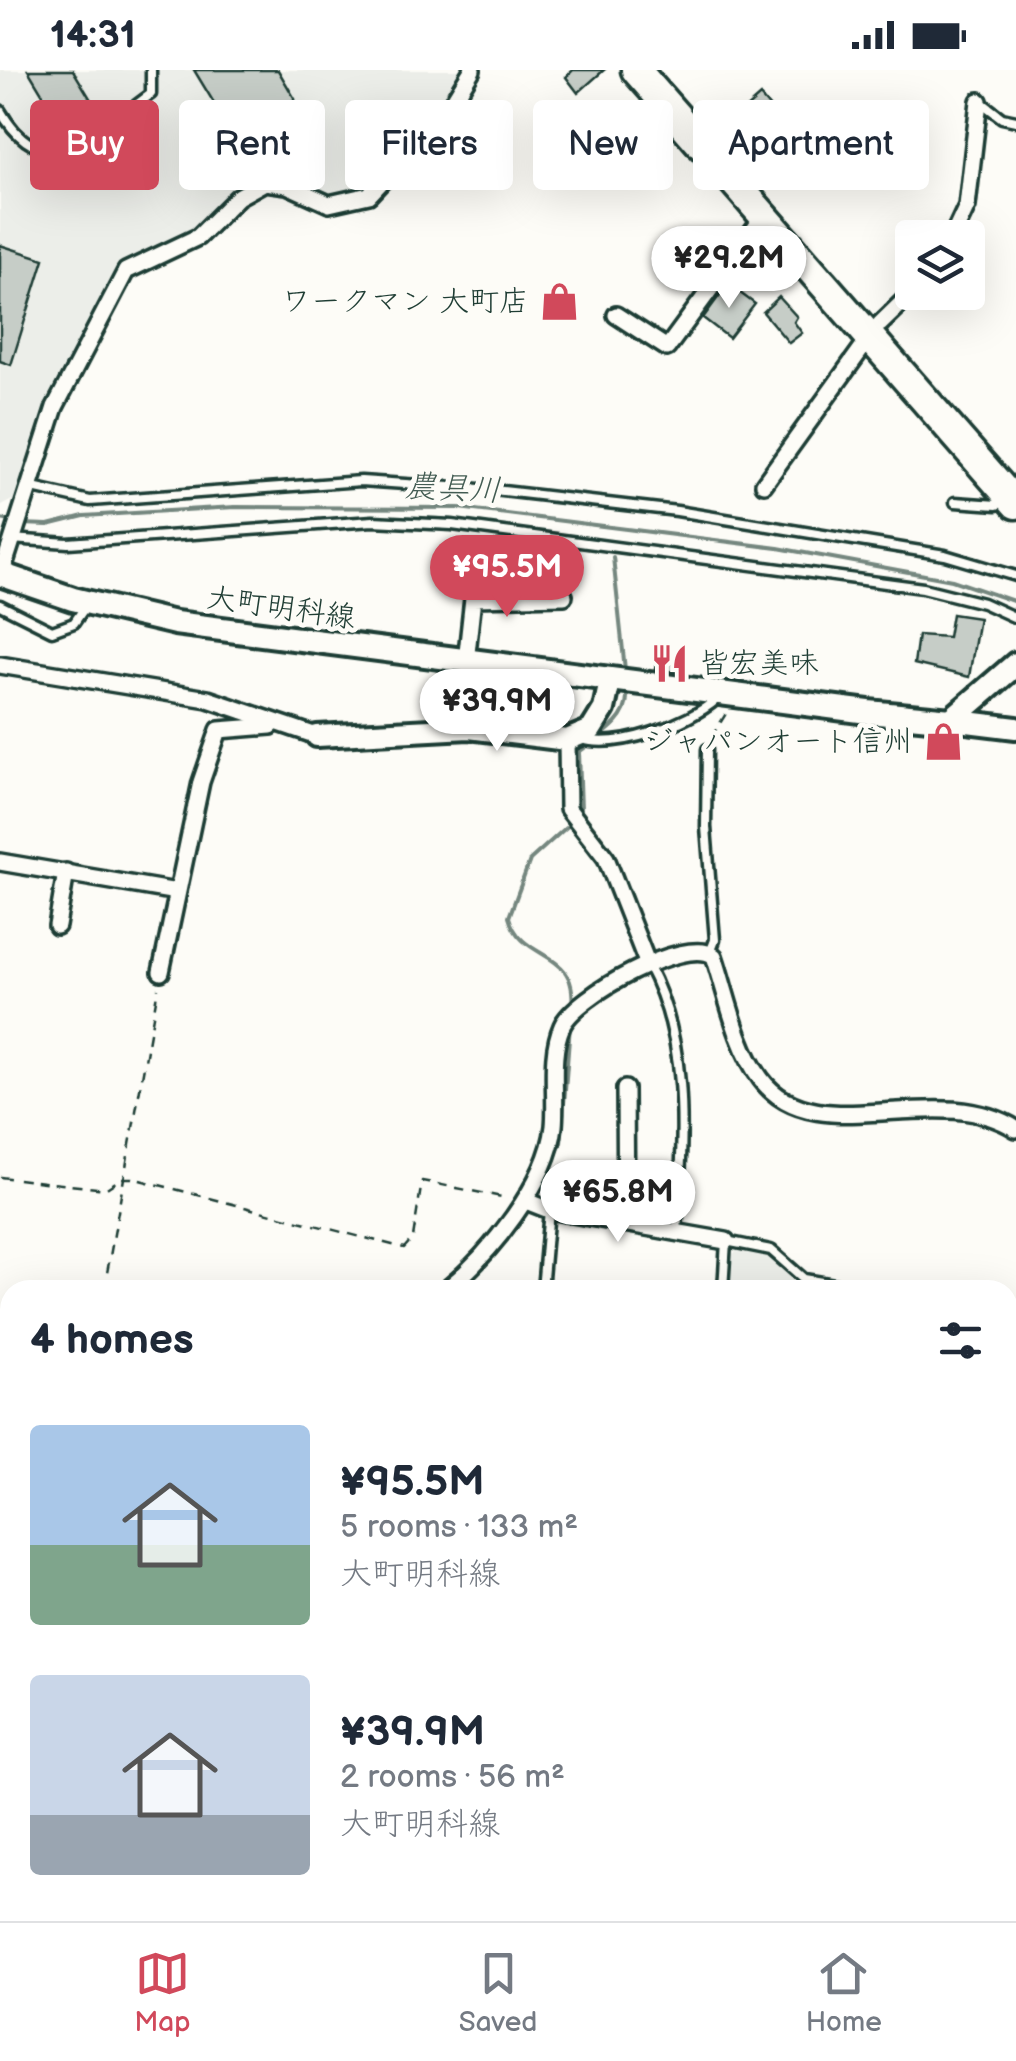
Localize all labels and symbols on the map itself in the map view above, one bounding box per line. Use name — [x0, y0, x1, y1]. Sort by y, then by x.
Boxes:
pin: ¥29.2M — [648, 226, 810, 311]
shop icon: ワークマン 大町店 — [538, 281, 580, 323]
place label: ワークマン 大町店 — [281, 284, 529, 320]
water label: 農具川 — [404, 467, 502, 511]
pin: ¥95.5M — [426, 535, 588, 620]
street label: 大町明科線 — [204, 580, 358, 636]
restaurant icon: 皆宏美味 — [648, 643, 690, 685]
place label: 皆宏美味 — [699, 646, 819, 682]
pin: ¥39.9M — [416, 669, 578, 754]
shop icon: ジャパンオート信州 — [922, 721, 964, 763]
place label: ジャパンオート信州 — [643, 724, 913, 760]
pin: ¥65.8M — [537, 1160, 699, 1245]

